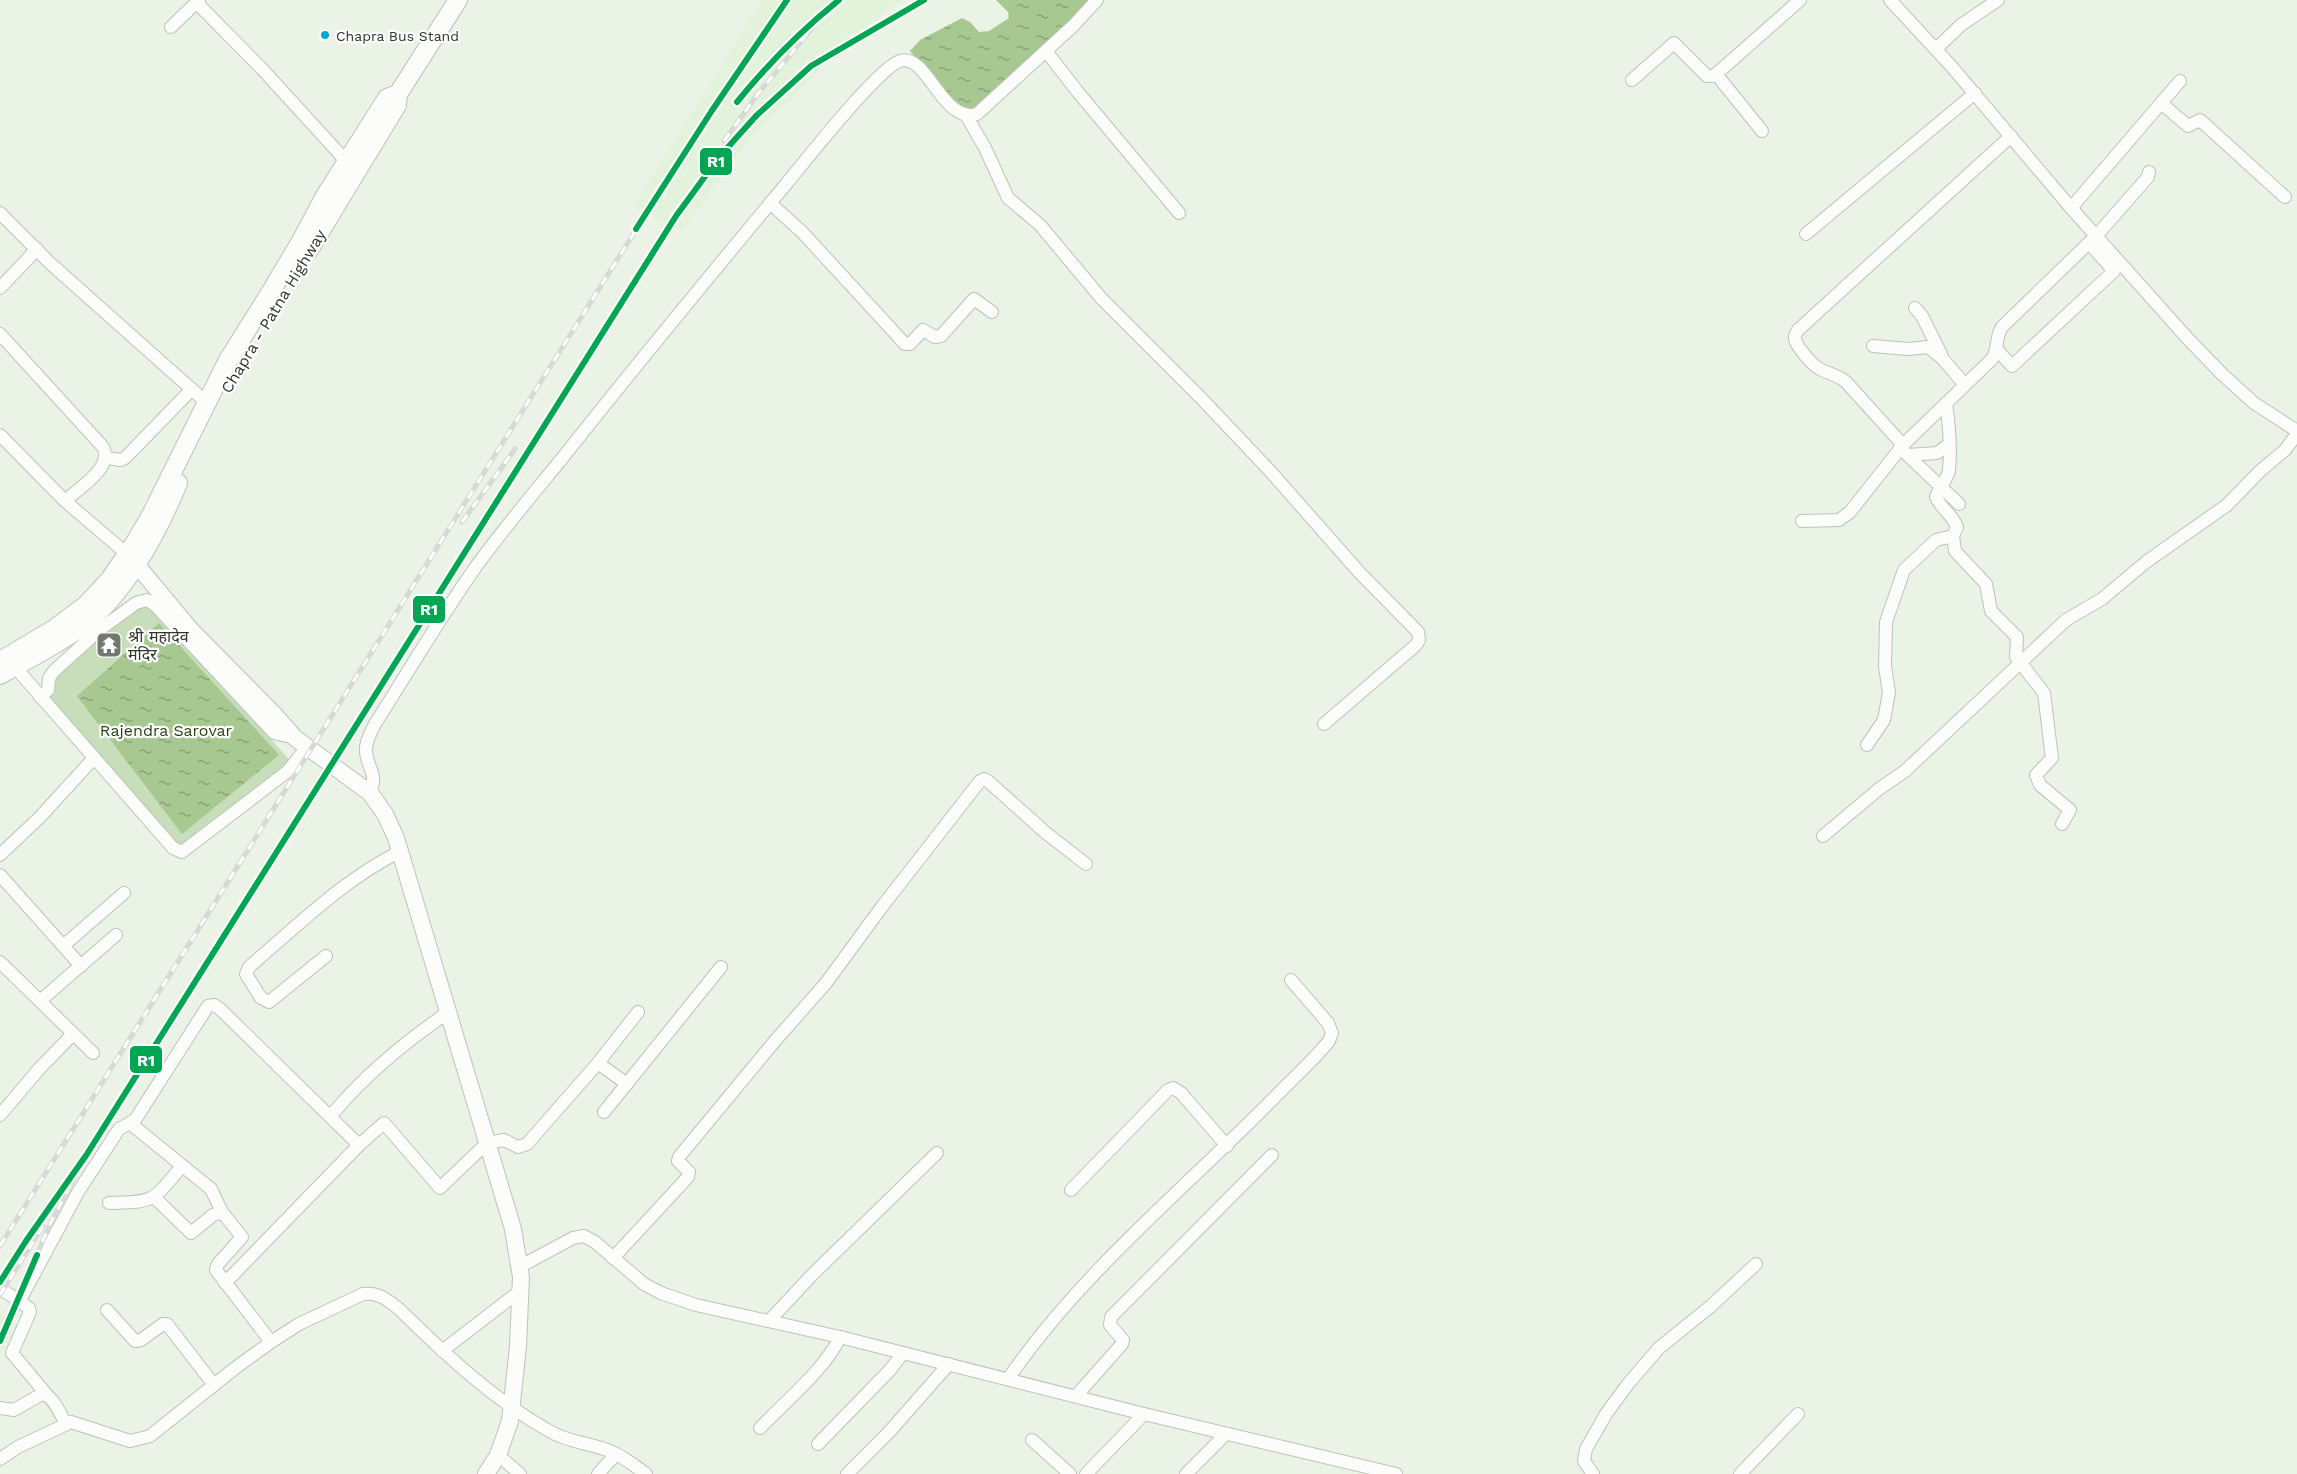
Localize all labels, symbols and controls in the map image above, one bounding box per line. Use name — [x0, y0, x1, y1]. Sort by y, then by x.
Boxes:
place label: Chapra Bus Stand — [336, 28, 459, 44]
marker: Chapra Bus Stand — [319, 29, 331, 41]
line badge: R1 — [699, 147, 733, 176]
text: R1 — [707, 152, 725, 171]
street label: Chapra - Patna Highway — [217, 225, 330, 397]
line badge: R1 — [412, 595, 446, 624]
text: R1 — [420, 600, 438, 619]
place label: श्री महादेव मंदिर — [128, 627, 190, 664]
temple icon: श्री महादेव मंदिर — [94, 630, 124, 660]
park label: Rajendra Sarovar — [100, 721, 233, 740]
line badge: R1 — [129, 1045, 163, 1074]
text: R1 — [137, 1051, 155, 1070]

